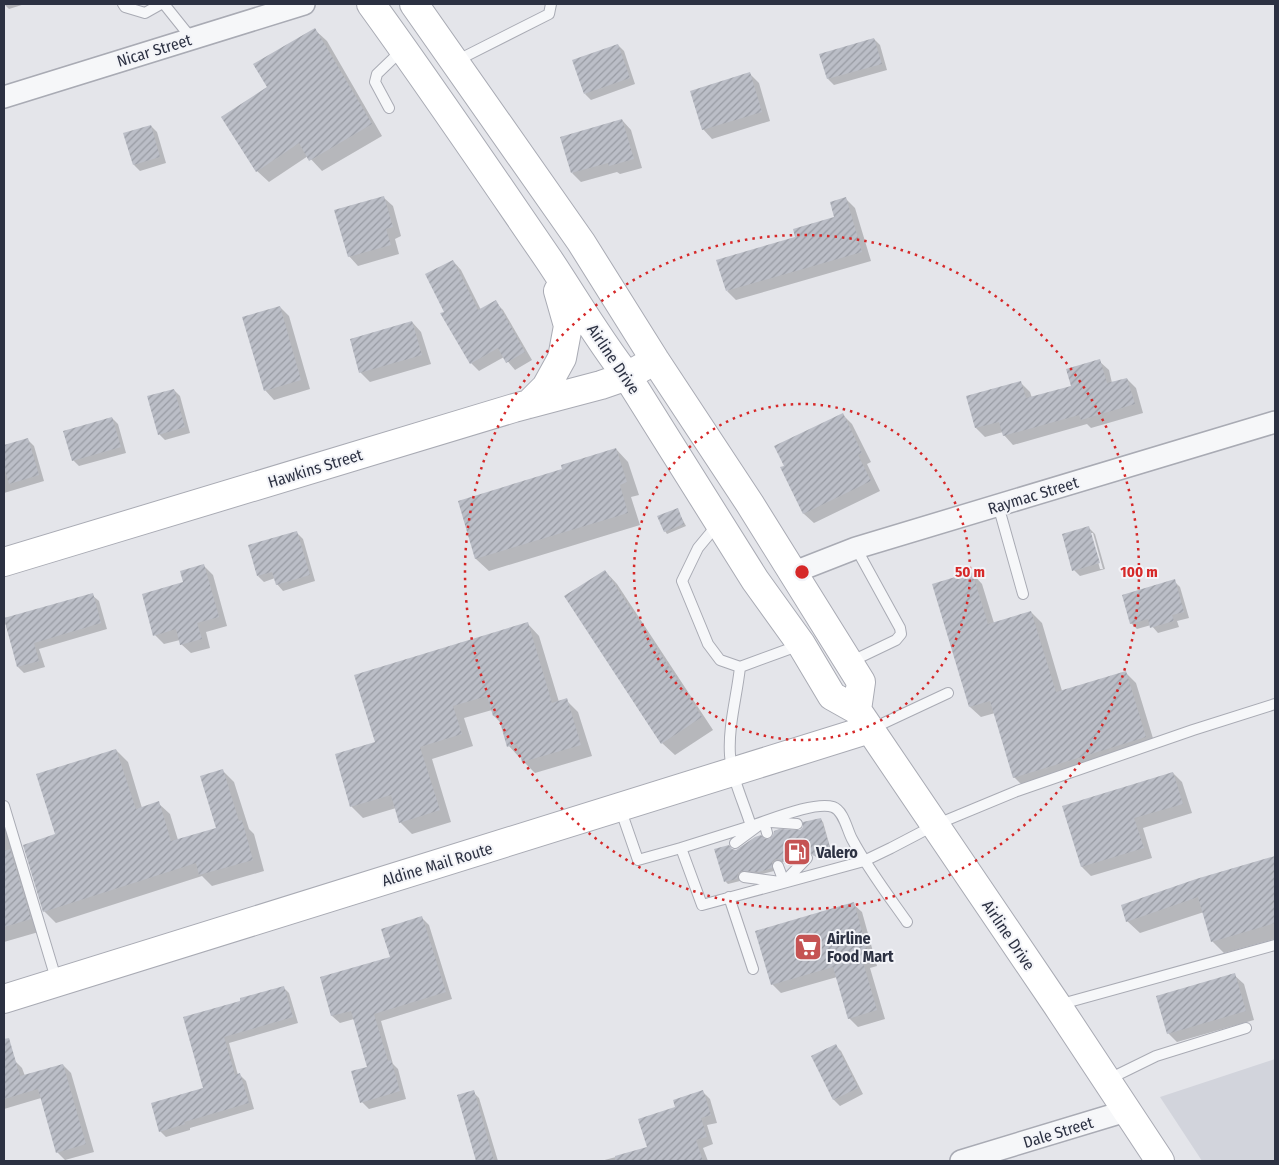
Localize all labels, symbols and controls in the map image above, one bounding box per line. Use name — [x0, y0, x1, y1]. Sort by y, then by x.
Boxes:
street label: Nicar Street — [115, 30, 194, 71]
street label: Airline Drive — [583, 321, 644, 398]
street label: Hawkins Street — [266, 445, 365, 492]
street label: Raymac Street — [986, 473, 1081, 518]
centre of rings — [793, 563, 811, 581]
text: 50 m — [955, 563, 985, 581]
text: 100 m — [1120, 563, 1158, 581]
fuel station icon: Valero — [782, 837, 812, 867]
street label: Aldine Mail Route — [380, 839, 495, 890]
place label: Valero — [815, 843, 858, 862]
street label: Airline Drive — [978, 897, 1039, 974]
place label: Airline Food Mart — [826, 929, 894, 966]
supermarket icon: Airline Food Mart — [793, 932, 823, 962]
street label: Dale Street — [1021, 1113, 1096, 1152]

